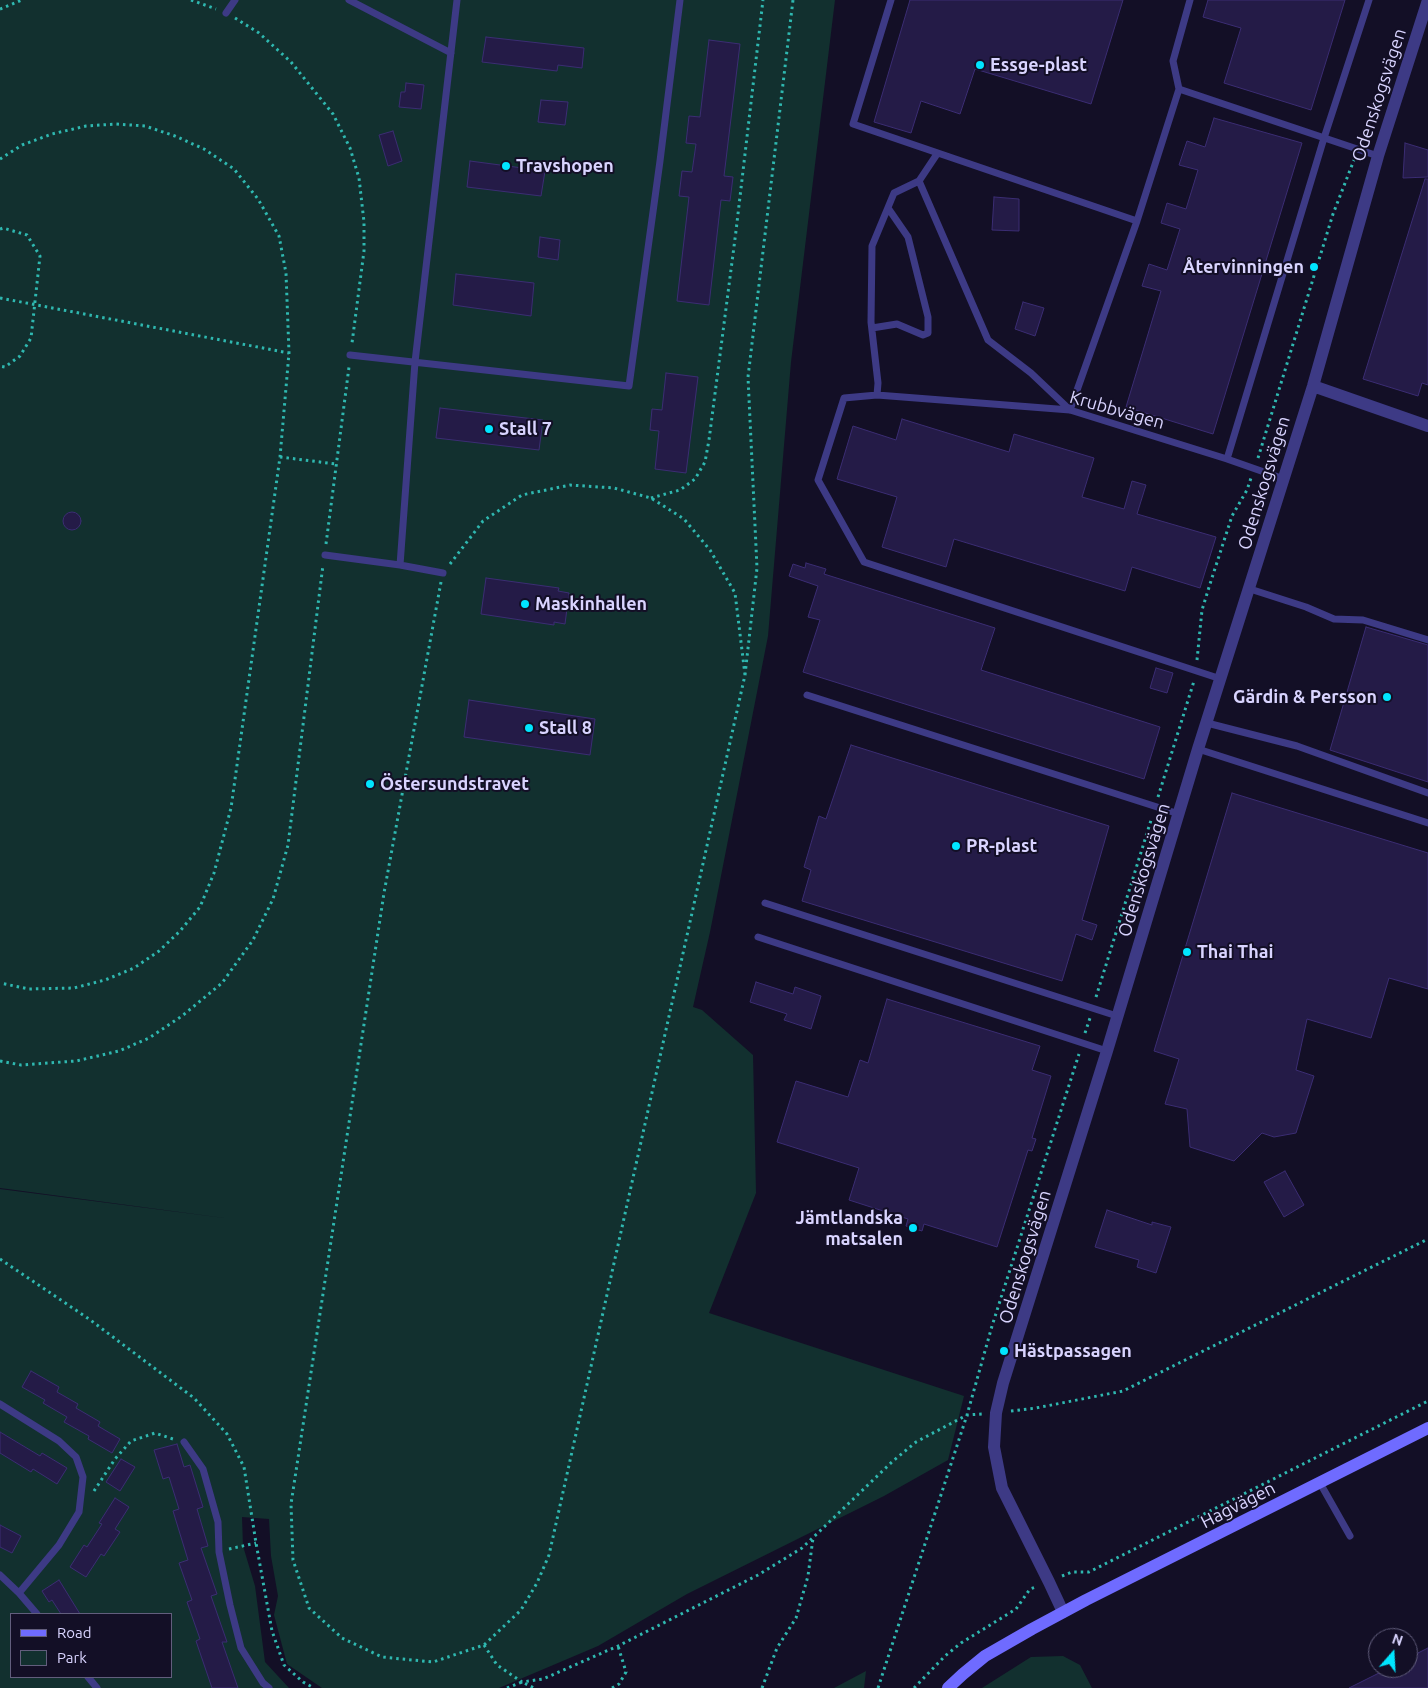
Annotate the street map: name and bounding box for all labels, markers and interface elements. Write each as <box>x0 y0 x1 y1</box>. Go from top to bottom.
street label: Odenskogsvägen <box>1347 26 1411 164</box>
place label: Essge-plast <box>990 54 1087 76</box>
marker: Essge-plast <box>974 59 986 71</box>
place label: Travshopen <box>516 155 614 177</box>
marker: Travshopen <box>500 160 512 172</box>
place label: Återvinningen <box>1183 256 1304 278</box>
marker: Återvinningen <box>1308 261 1320 273</box>
street label: Krubbvägen <box>1067 386 1167 434</box>
street label: Odenskogsvägen <box>1233 414 1295 552</box>
place label: Stall 7 <box>499 418 552 440</box>
marker: Stall 7 <box>483 423 495 435</box>
place label: Maskinhallen <box>535 593 647 615</box>
marker: Maskinhallen <box>519 598 531 610</box>
place label: Gärdin & Persson <box>1233 686 1377 708</box>
marker: Gärdin & Persson <box>1381 691 1393 703</box>
place label: Stall 8 <box>539 717 592 739</box>
marker: Stall 8 <box>523 722 535 734</box>
place label: Östersundstravet <box>380 773 529 795</box>
marker: Östersundstravet <box>364 778 376 790</box>
street label: Odenskogsvägen <box>1113 801 1175 939</box>
place label: PR-plast <box>966 835 1037 857</box>
marker: PR-plast <box>950 840 962 852</box>
place label: Thai Thai <box>1197 941 1273 963</box>
marker: Thai Thai <box>1181 946 1193 958</box>
street label: Odenskogsvägen <box>994 1188 1056 1326</box>
place label: Jämtlandska matsalen <box>796 1207 903 1250</box>
marker: Jämtlandska matsalen <box>907 1222 919 1234</box>
place label: Hästpassagen <box>1014 1340 1132 1362</box>
marker: Hästpassagen <box>998 1345 1010 1357</box>
street label: Hagvägen <box>1197 1477 1279 1533</box>
legend <box>10 1613 172 1678</box>
text: Road <box>57 1624 92 1641</box>
north arrow <box>1368 1628 1418 1678</box>
text: N <box>1390 1630 1405 1649</box>
text: Park <box>57 1649 87 1666</box>

